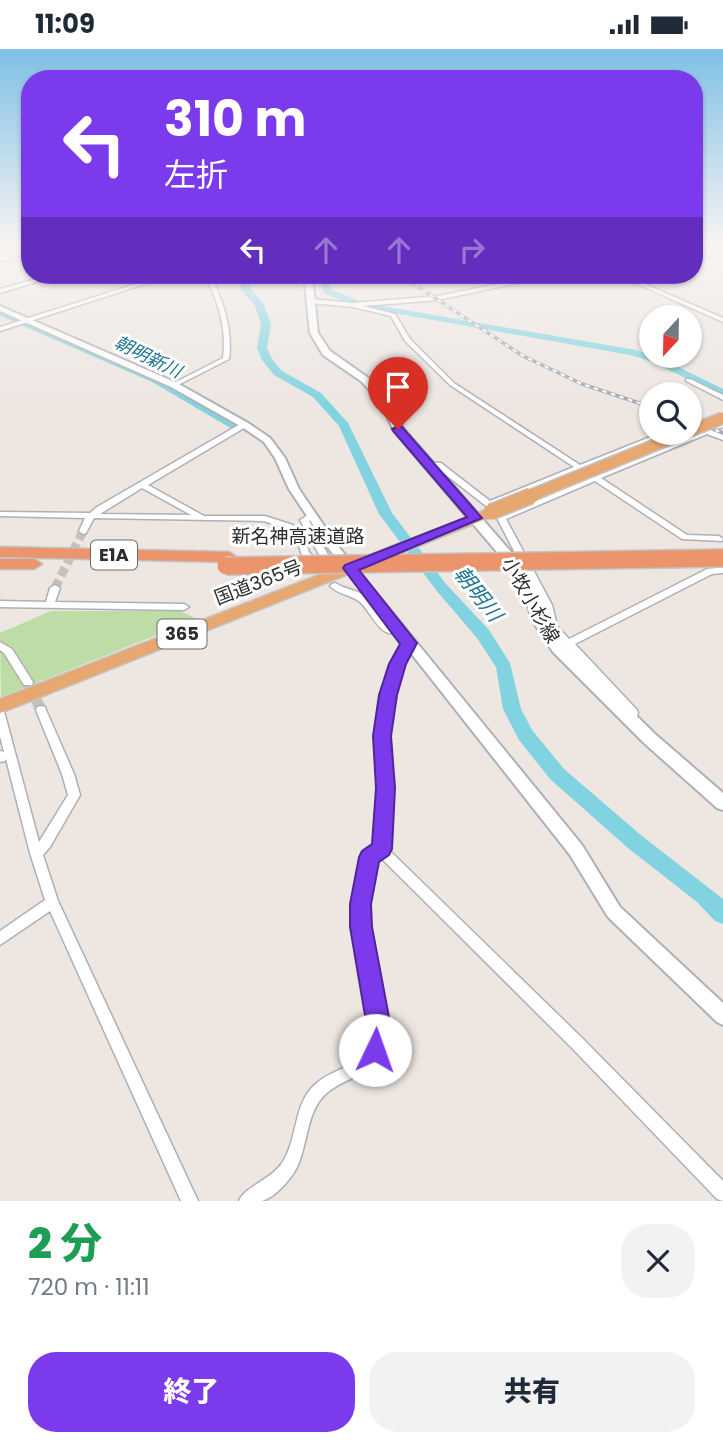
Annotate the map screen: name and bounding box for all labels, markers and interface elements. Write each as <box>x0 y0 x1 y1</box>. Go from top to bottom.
text: 11:09 <box>35 6 95 42</box>
text: 310 m <box>164 85 306 153</box>
icon: left <box>49 98 140 189</box>
text: 左折 <box>164 152 228 197</box>
icon: left <box>234 231 272 269</box>
icon: ahead <box>307 231 345 269</box>
icon: ahead <box>380 231 418 269</box>
icon: right <box>453 231 491 269</box>
north arrow <box>639 305 702 367</box>
map controls <box>639 305 702 445</box>
water label: 朝明新川 <box>110 330 188 384</box>
pin <box>368 357 428 429</box>
icon: arrive <box>379 368 417 406</box>
button: search <box>639 382 702 445</box>
street label: 新名神高速道路 <box>231 523 365 550</box>
road number: E1A <box>91 541 137 569</box>
street label: 小牧小杉線 <box>495 552 566 648</box>
street label: 国道365号 <box>210 553 306 612</box>
water label: 朝明川 <box>448 560 510 629</box>
road number: 365 <box>158 619 206 649</box>
position arrow <box>338 1013 412 1087</box>
text: 2 分 <box>28 1214 102 1273</box>
button: close <box>621 1224 695 1298</box>
text: 720 m · 11:11 <box>28 1271 150 1303</box>
button: 終了 <box>28 1352 355 1432</box>
button: 共有 <box>369 1352 695 1432</box>

